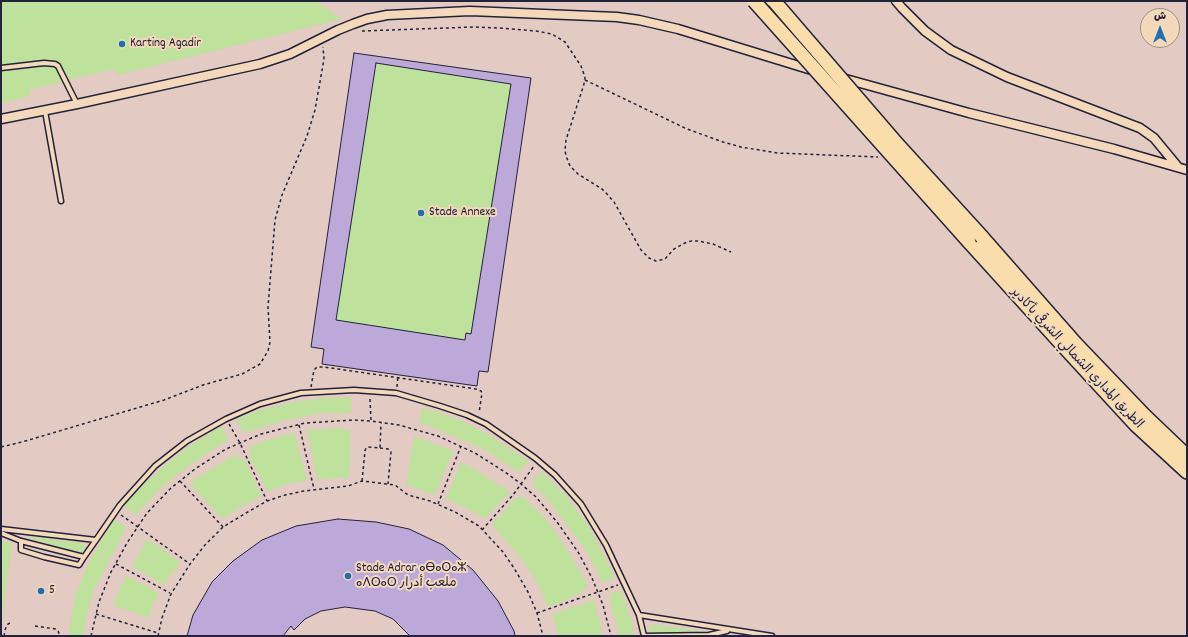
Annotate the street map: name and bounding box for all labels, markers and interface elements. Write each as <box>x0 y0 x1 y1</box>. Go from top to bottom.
north arrow <box>1140 8 1180 48</box>
text: ش <box>1154 9 1166 25</box>
place label: Karting Agadir <box>130 36 201 52</box>
marker: Karting Agadir <box>117 39 127 49</box>
place label: Stade Annexe <box>429 205 496 221</box>
marker: Stade Annexe <box>416 208 426 218</box>
street label: الطريق المداري الشمالي الشرقي بأكادير <box>1006 285 1146 433</box>
place label: Stade Adrar ⴰⴱⴰⵔⴰⵣ ⴰⴷⵔⴰⵔ ملعب أدرار <box>356 561 467 592</box>
marker: Stade Adrar ⴰⴱⴰⵔⴰⵣ ⴰⴷⵔⴰⵔ ملعب أدرار <box>343 571 353 581</box>
place label: 5 <box>49 583 55 599</box>
marker: 5 <box>36 586 46 596</box>

